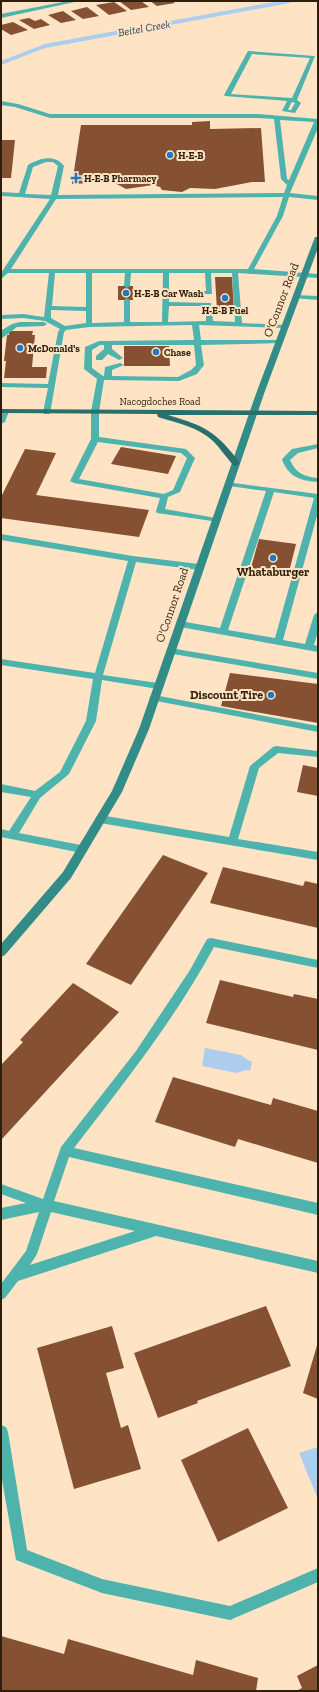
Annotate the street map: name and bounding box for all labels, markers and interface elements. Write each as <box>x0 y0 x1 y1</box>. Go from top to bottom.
water label: Beitel Creek <box>117 17 171 39</box>
marker: H-E-B <box>165 150 175 160</box>
place label: H-E-B <box>178 150 204 162</box>
marker: H-E-B Pharmacy <box>71 173 81 183</box>
place label: H-E-B Pharmacy <box>84 173 157 185</box>
street label: O'Connor Road <box>260 261 302 339</box>
marker: H-E-B Car Wash <box>121 288 131 298</box>
place label: H-E-B Car Wash <box>134 288 204 300</box>
marker: H-E-B Fuel <box>220 293 230 303</box>
place label: H-E-B Fuel <box>202 305 248 317</box>
marker: McDonald's <box>15 343 25 353</box>
place label: McDonald's <box>28 343 80 355</box>
marker: Chase <box>151 347 161 357</box>
place label: Chase <box>164 347 191 359</box>
street label: Nacogdoches Road <box>120 396 201 408</box>
marker: Whataburger <box>268 553 278 563</box>
street label: O'Connor Road <box>153 565 191 644</box>
place label: Whataburger <box>237 565 310 579</box>
place label: Discount Tire <box>190 688 263 702</box>
marker: Discount Tire <box>266 690 276 700</box>

